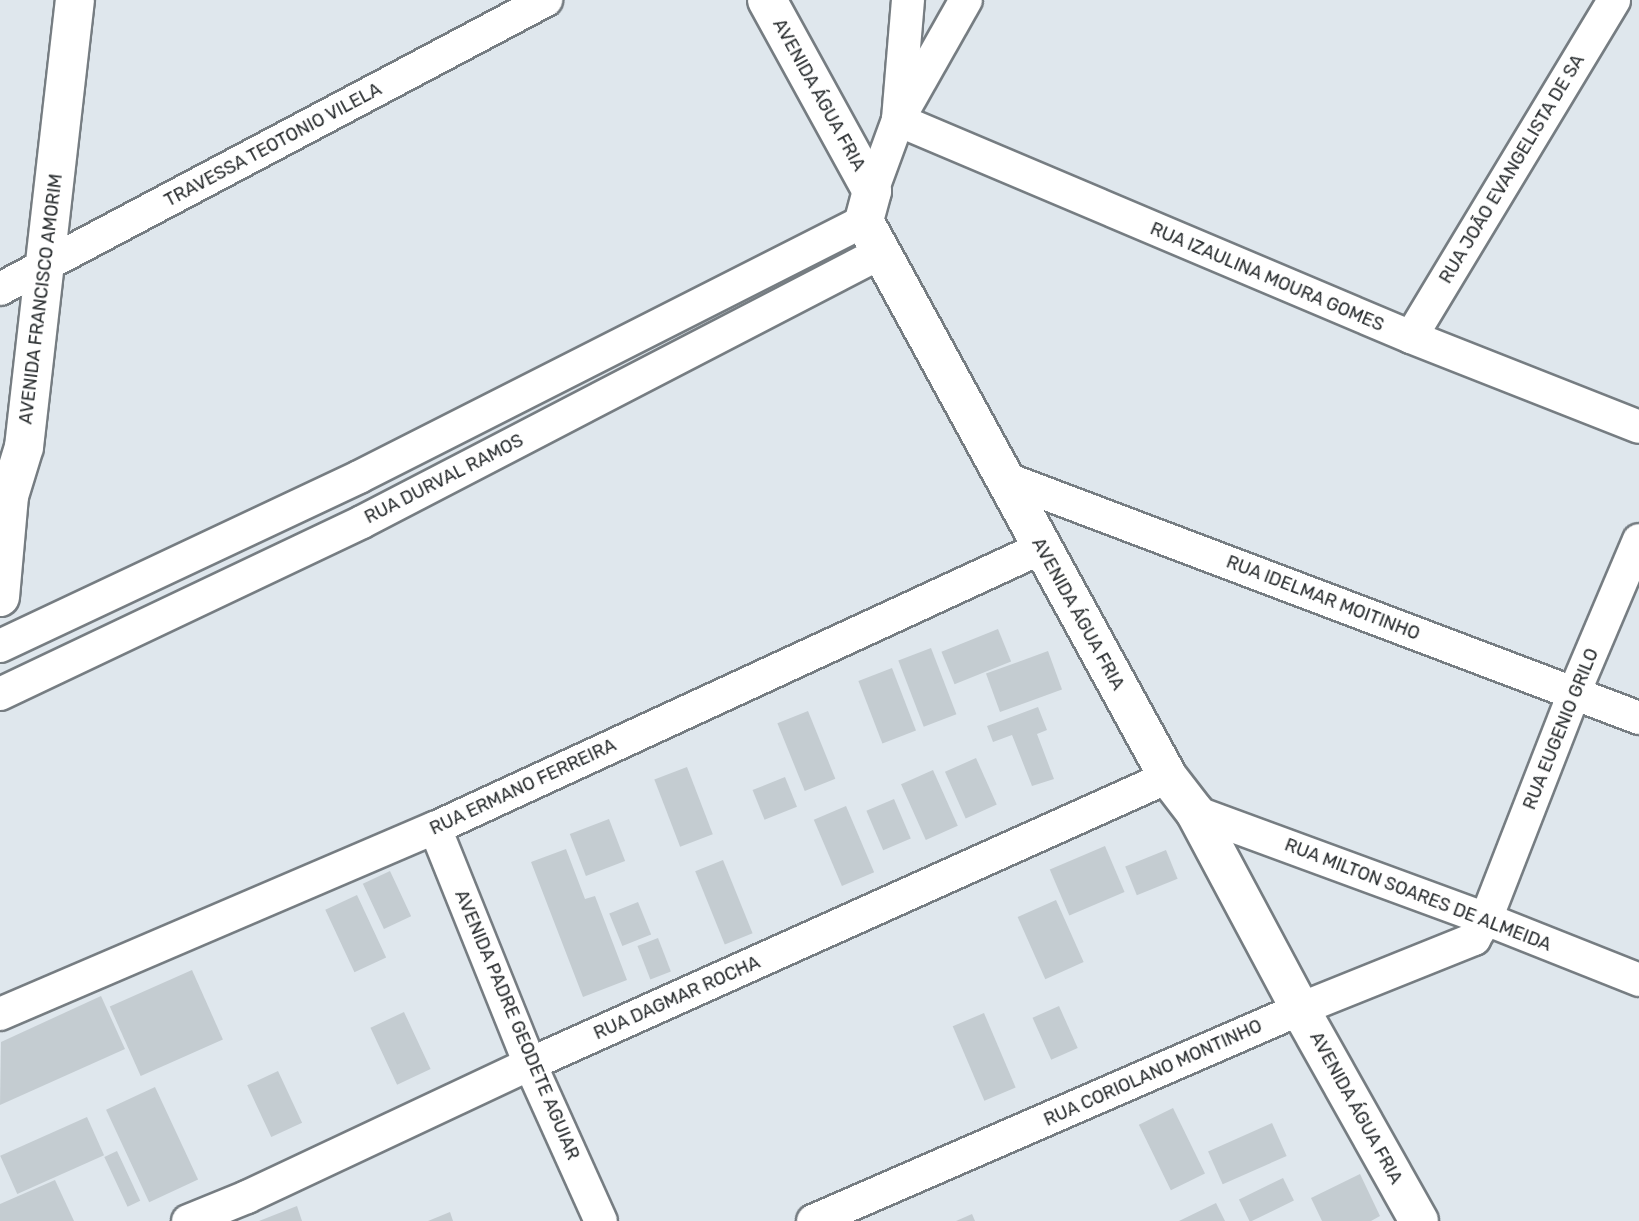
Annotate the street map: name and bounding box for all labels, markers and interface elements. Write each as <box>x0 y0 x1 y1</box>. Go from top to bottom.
street label: AVENIDA ÁGUA FRIA <box>768 14 870 176</box>
street label: RUA JOÃO EVANGELISTA DE SA <box>1435 50 1589 288</box>
street label: TRAVESSA TEOTONIO VILELA <box>160 78 386 212</box>
street label: AVENIDA FRANCISCO AMORIM <box>15 172 67 426</box>
street label: RUA IZAULINA MOURA GOMES <box>1146 218 1388 336</box>
street label: RUA DURVAL RAMOS <box>361 429 527 529</box>
street label: AVENIDA ÁGUA FRIA <box>1027 533 1129 695</box>
street label: RUA IDELMAR MOITINHO <box>1223 551 1423 645</box>
street label: RUA EUGENIO GRILO <box>1519 645 1603 813</box>
street label: RUA ERMANO FERREIRA <box>426 734 620 840</box>
street label: RUA MILTON SOARES DE ALMEIDA <box>1281 834 1555 956</box>
street label: AVENIDA PADRE GEODETE AGUIAR <box>450 886 584 1164</box>
street label: RUA DAGMAR ROCHA <box>590 951 764 1045</box>
street label: RUA CORIOLANO MONTINHO <box>1040 1015 1266 1131</box>
street label: AVENIDA ÁGUA FRIA <box>1305 1027 1407 1189</box>

